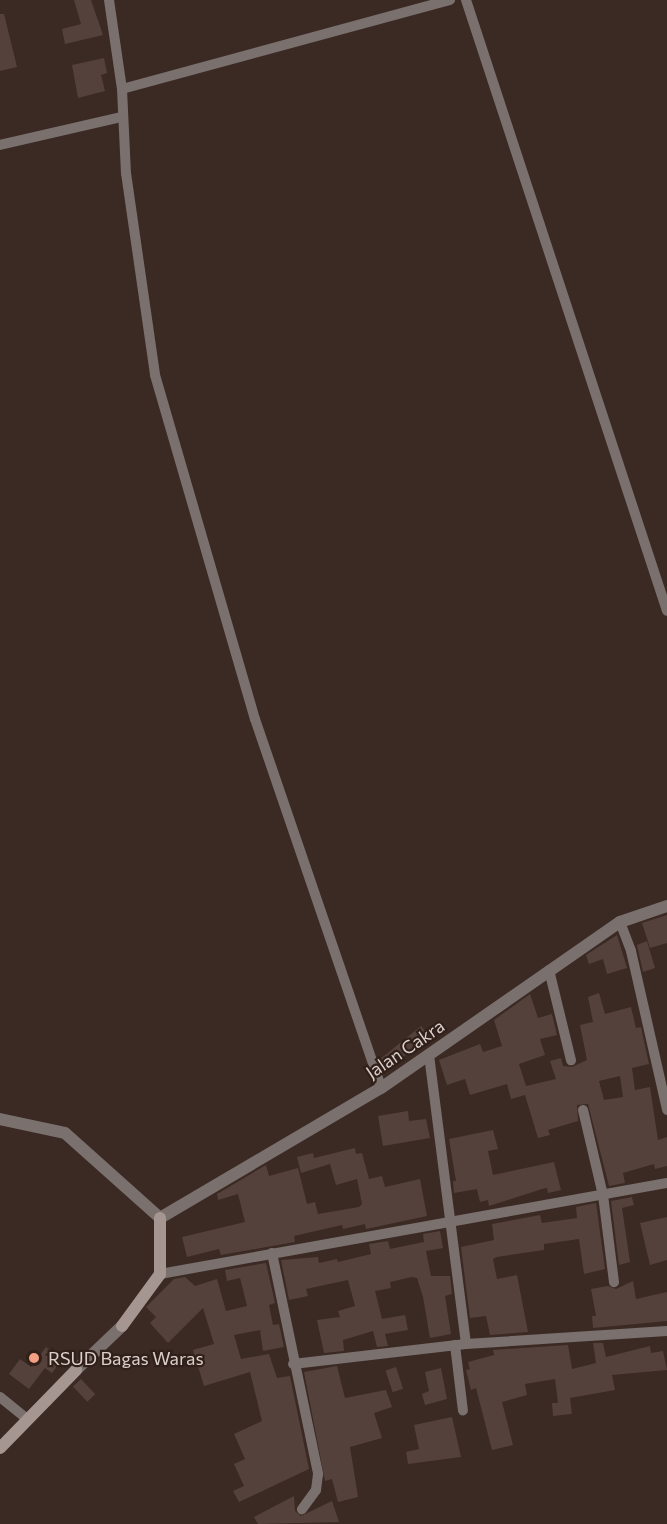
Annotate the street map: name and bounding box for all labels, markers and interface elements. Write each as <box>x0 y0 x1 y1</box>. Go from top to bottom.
street label: Jalan Cakra <box>362 1015 448 1083</box>
place label: RSUD Bagas Waras <box>48 1347 204 1369</box>
marker: RSUD Bagas Waras <box>25 1349 43 1367</box>

